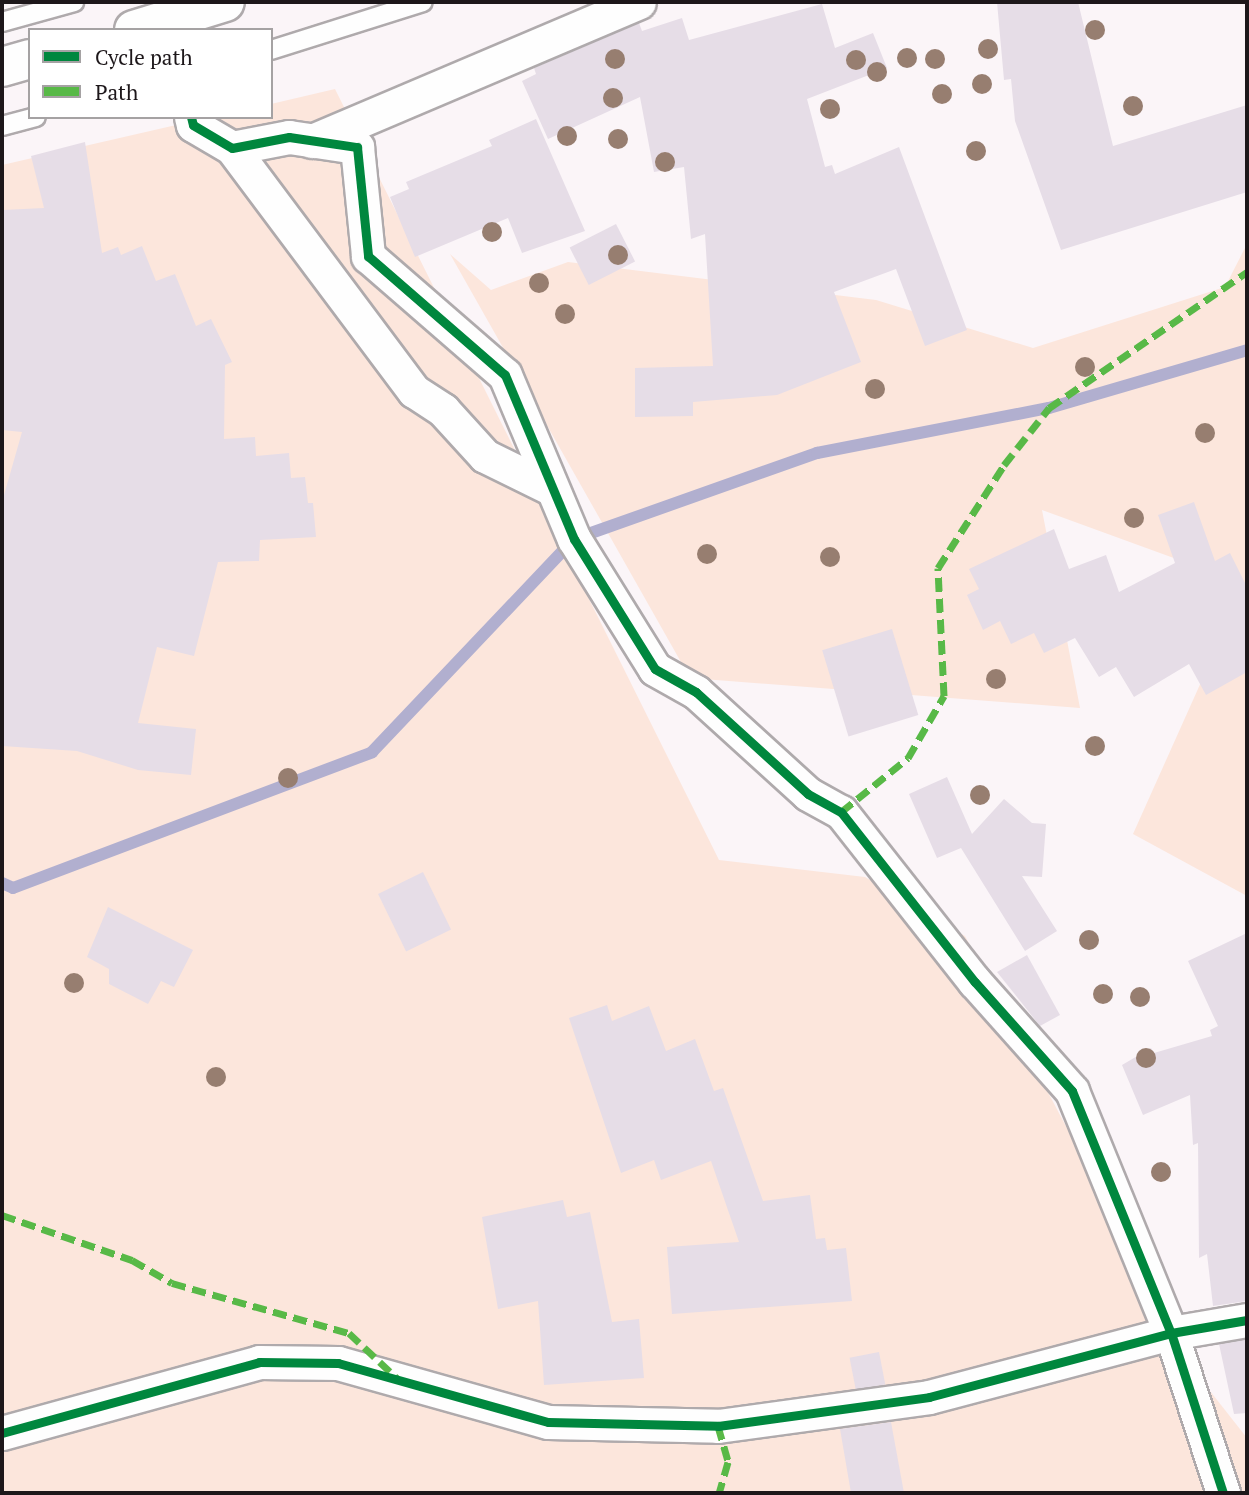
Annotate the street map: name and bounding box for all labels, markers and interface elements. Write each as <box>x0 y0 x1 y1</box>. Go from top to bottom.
legend <box>28 28 273 119</box>
text: Cycle path <box>95 43 193 71</box>
text: Path <box>95 78 138 106</box>

